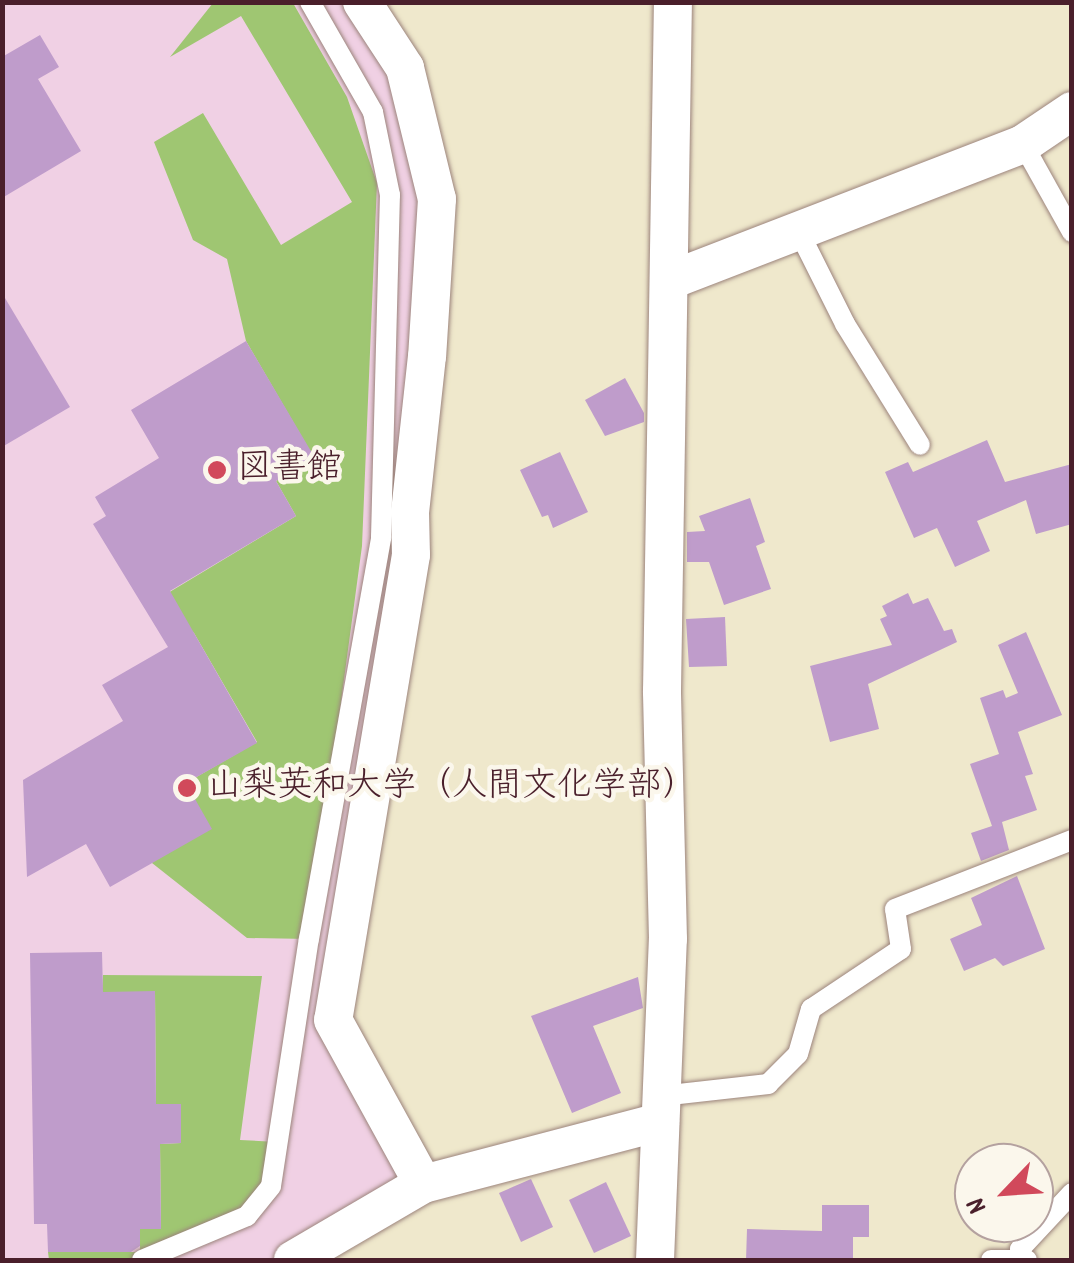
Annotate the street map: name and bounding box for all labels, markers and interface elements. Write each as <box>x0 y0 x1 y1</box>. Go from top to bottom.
place label: 図書館 <box>237 449 342 491</box>
marker: 図書館 <box>206 459 228 481</box>
place label: 山梨英和大学（人間文化学部） <box>207 767 697 809</box>
marker: 山梨英和大学（人間文化学部） <box>176 777 198 799</box>
north arrow <box>954 1143 1054 1243</box>
text: N <box>958 1190 1000 1220</box>

